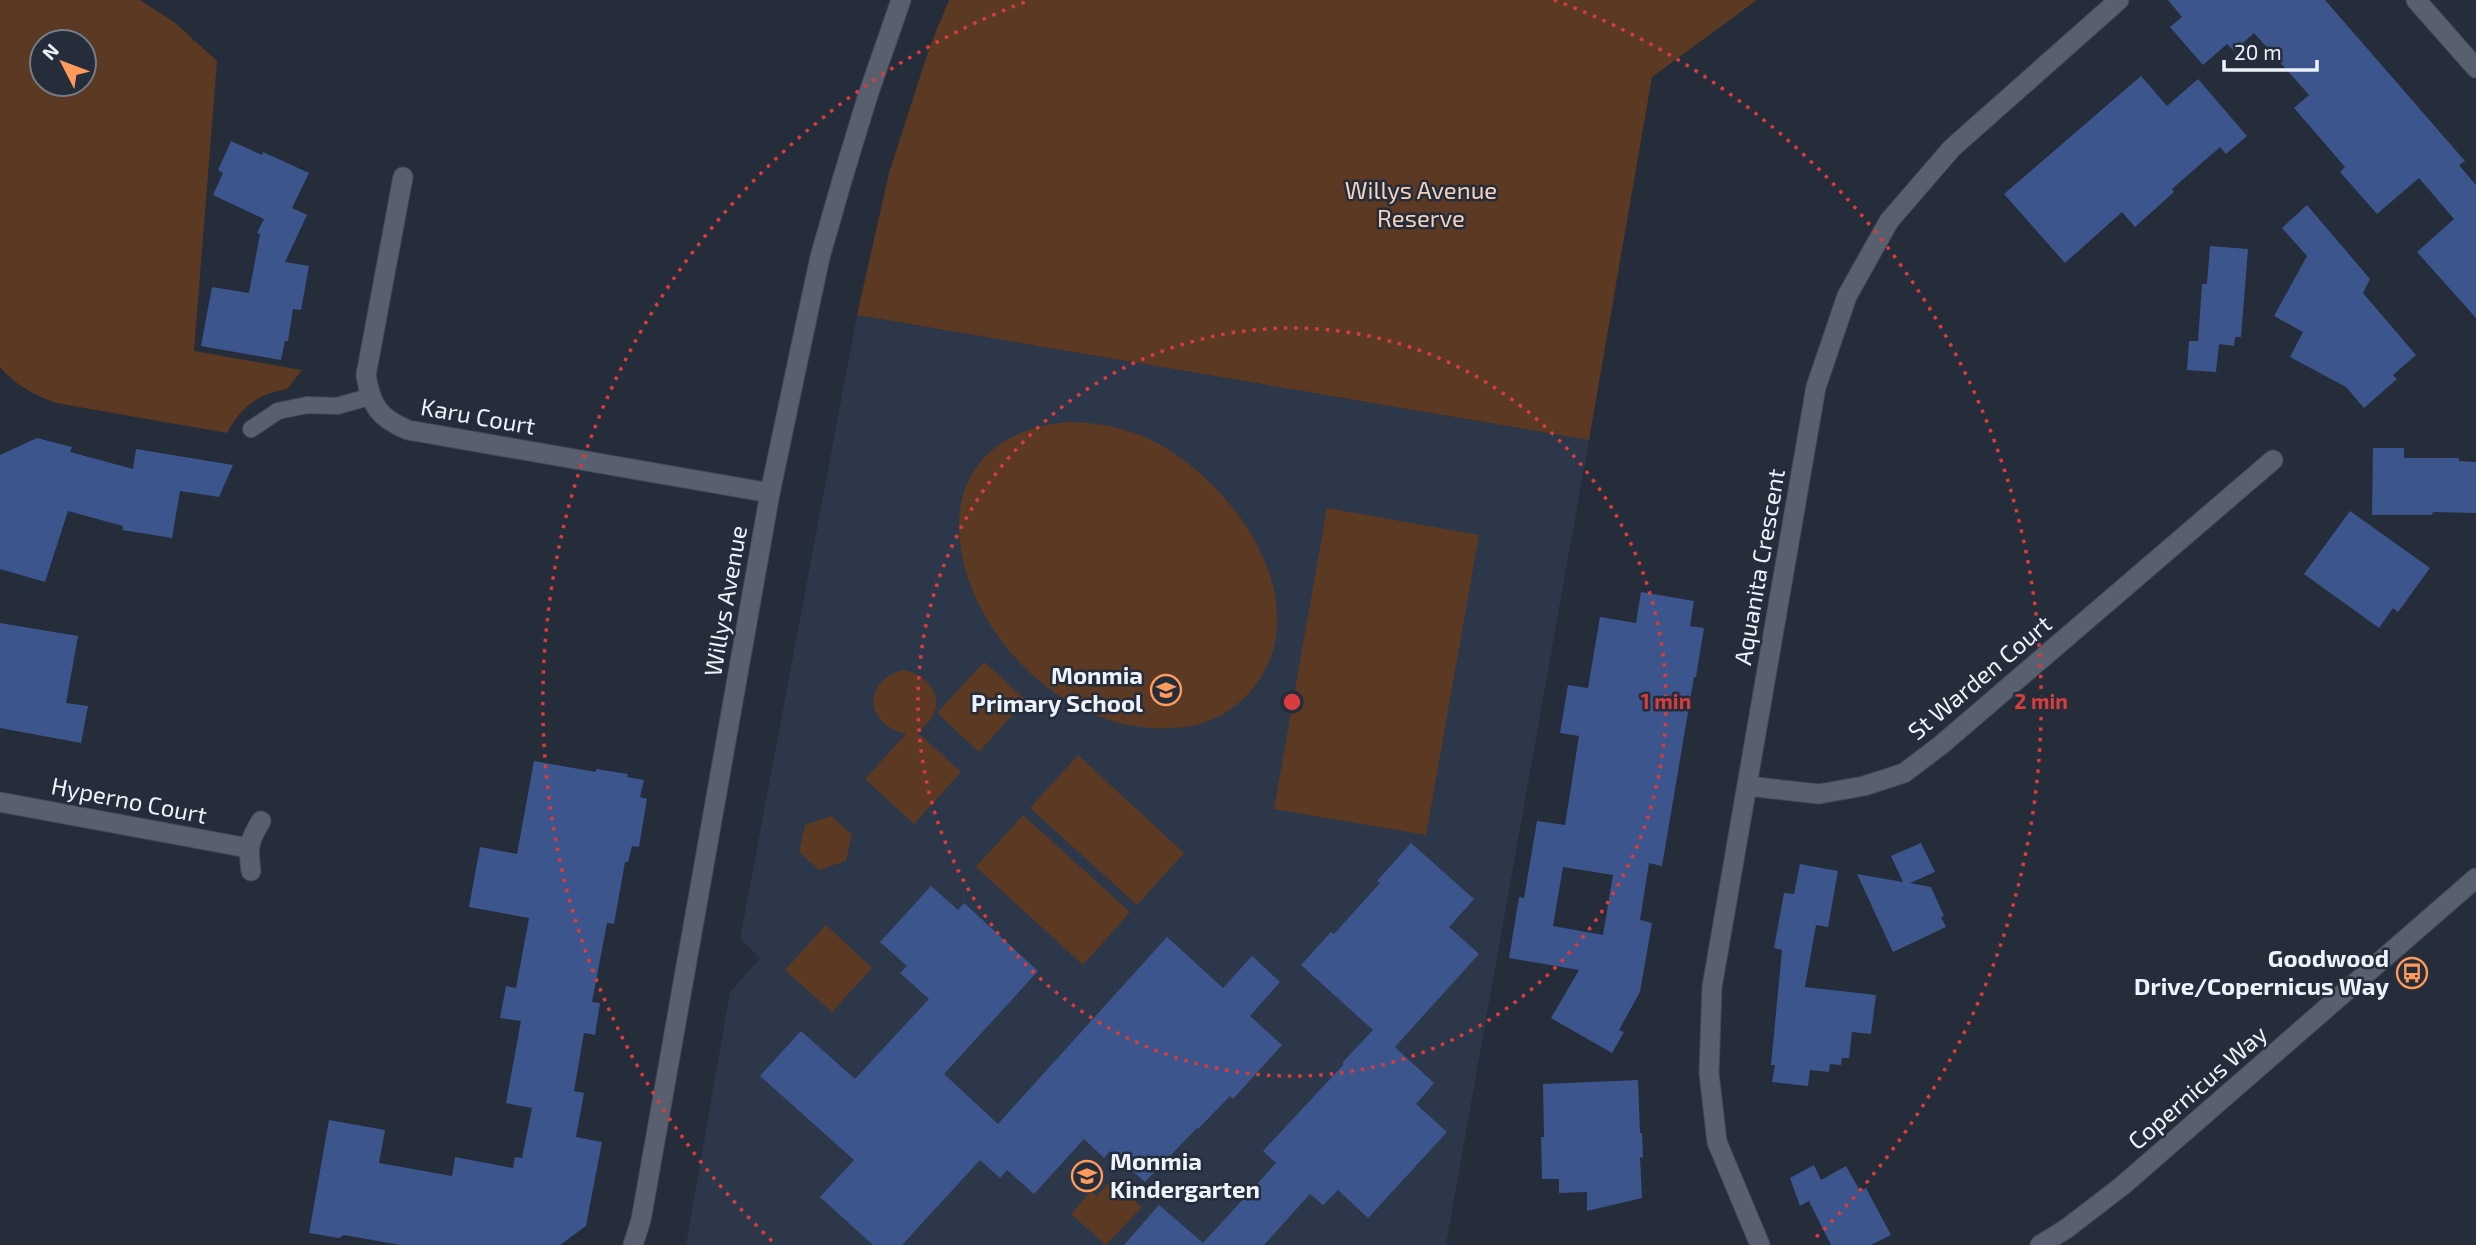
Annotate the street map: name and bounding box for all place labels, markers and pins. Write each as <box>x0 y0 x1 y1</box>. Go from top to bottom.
place label: Monmia Primary School <box>971 660 1143 717</box>
school or university icon: Monmia Primary School <box>1149 673 1183 707</box>
centre of rings <box>1280 690 1304 714</box>
place label: Goodwood Drive/Copernicus Way <box>2134 943 2389 1000</box>
bus stop icon: Goodwood Drive/Copernicus Way <box>2395 956 2429 990</box>
place label: Monmia Kindergarten <box>1110 1146 1260 1203</box>
school or university icon: Monmia Kindergarten <box>1070 1159 1104 1193</box>

